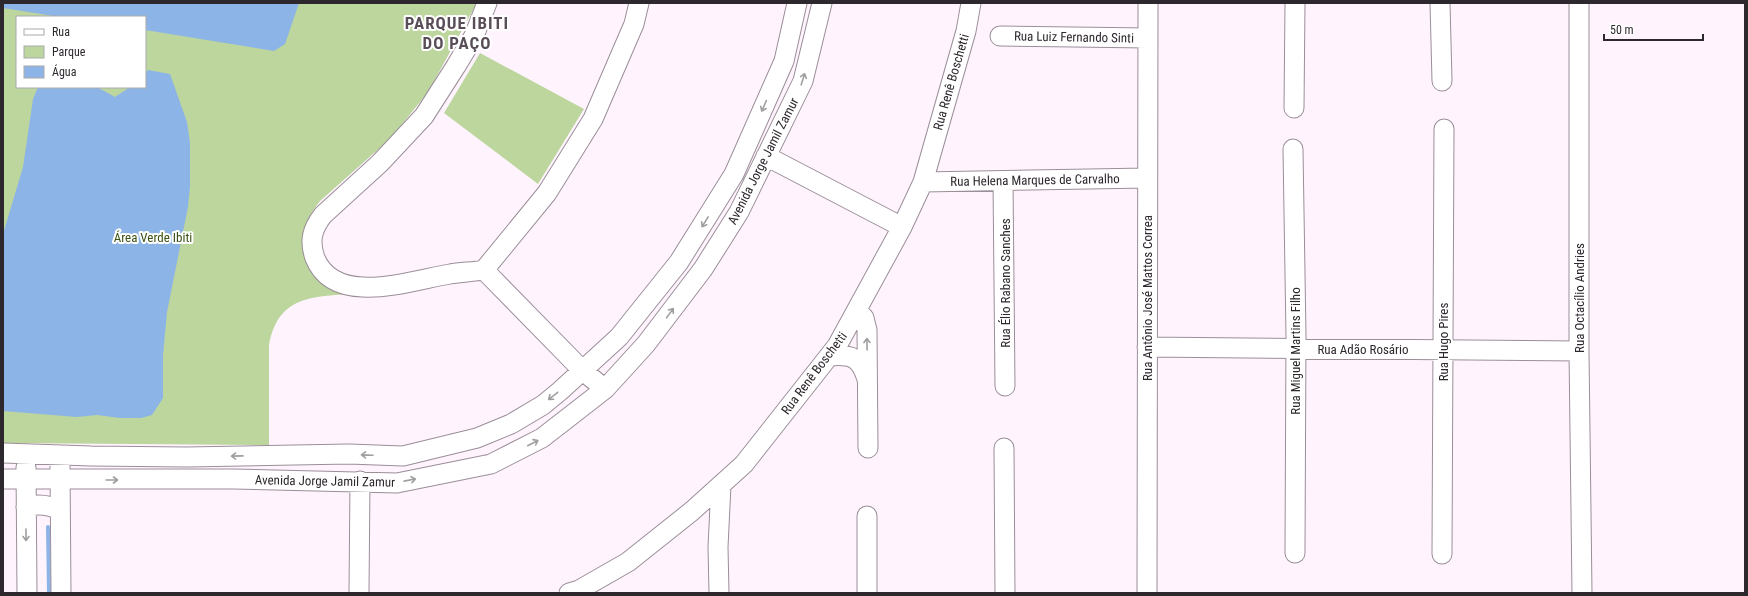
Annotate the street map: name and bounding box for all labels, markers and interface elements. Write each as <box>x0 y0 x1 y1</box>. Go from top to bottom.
district label: PARQUE IBITI DO PAÇO <box>405 13 509 53</box>
legend <box>16 16 146 88</box>
scale bar <box>1604 16 1703 42</box>
text: 50 m <box>1610 23 1634 37</box>
text: Rua <box>52 25 70 39</box>
street label: Rua Luiz Fernando Sinti <box>1014 28 1134 46</box>
street label: Rua Renê Boschetti <box>930 32 972 132</box>
text: Parque <box>52 45 86 59</box>
text: Água <box>52 64 77 79</box>
one-way arrow <box>799 73 807 85</box>
street label: Avenida Jorge Jamil Zamur <box>725 95 802 227</box>
one-way arrow <box>760 100 767 112</box>
street label: Rua Helena Marques de Carvalho <box>950 171 1120 189</box>
street label: Rua Antônio José Mattos Correa <box>1140 215 1155 381</box>
one-way arrow <box>700 216 708 228</box>
street label: Rua Élio Rabano Sanches <box>998 218 1013 348</box>
park label: Área Verde Ibiti <box>114 230 192 245</box>
street label: Rua Octacílio Andries <box>1572 243 1587 353</box>
street label: Rua Miguel Martins Filho <box>1288 287 1303 415</box>
street label: Rua Hugo Pires <box>1436 303 1451 381</box>
one-way arrow <box>666 308 675 319</box>
street label: Rua Renê Boschetti <box>778 329 850 417</box>
one-way arrow <box>863 338 871 351</box>
street label: Rua Adão Rosário <box>1317 342 1409 357</box>
one-way arrow <box>548 392 559 401</box>
one-way arrow <box>527 438 539 446</box>
one-way arrow <box>361 451 374 458</box>
one-way arrow <box>231 452 244 460</box>
street label: Avenida Jorge Jamil Zamur <box>255 472 395 490</box>
one-way arrow <box>105 476 118 484</box>
one-way arrow <box>403 476 416 484</box>
one-way arrow <box>22 528 30 541</box>

